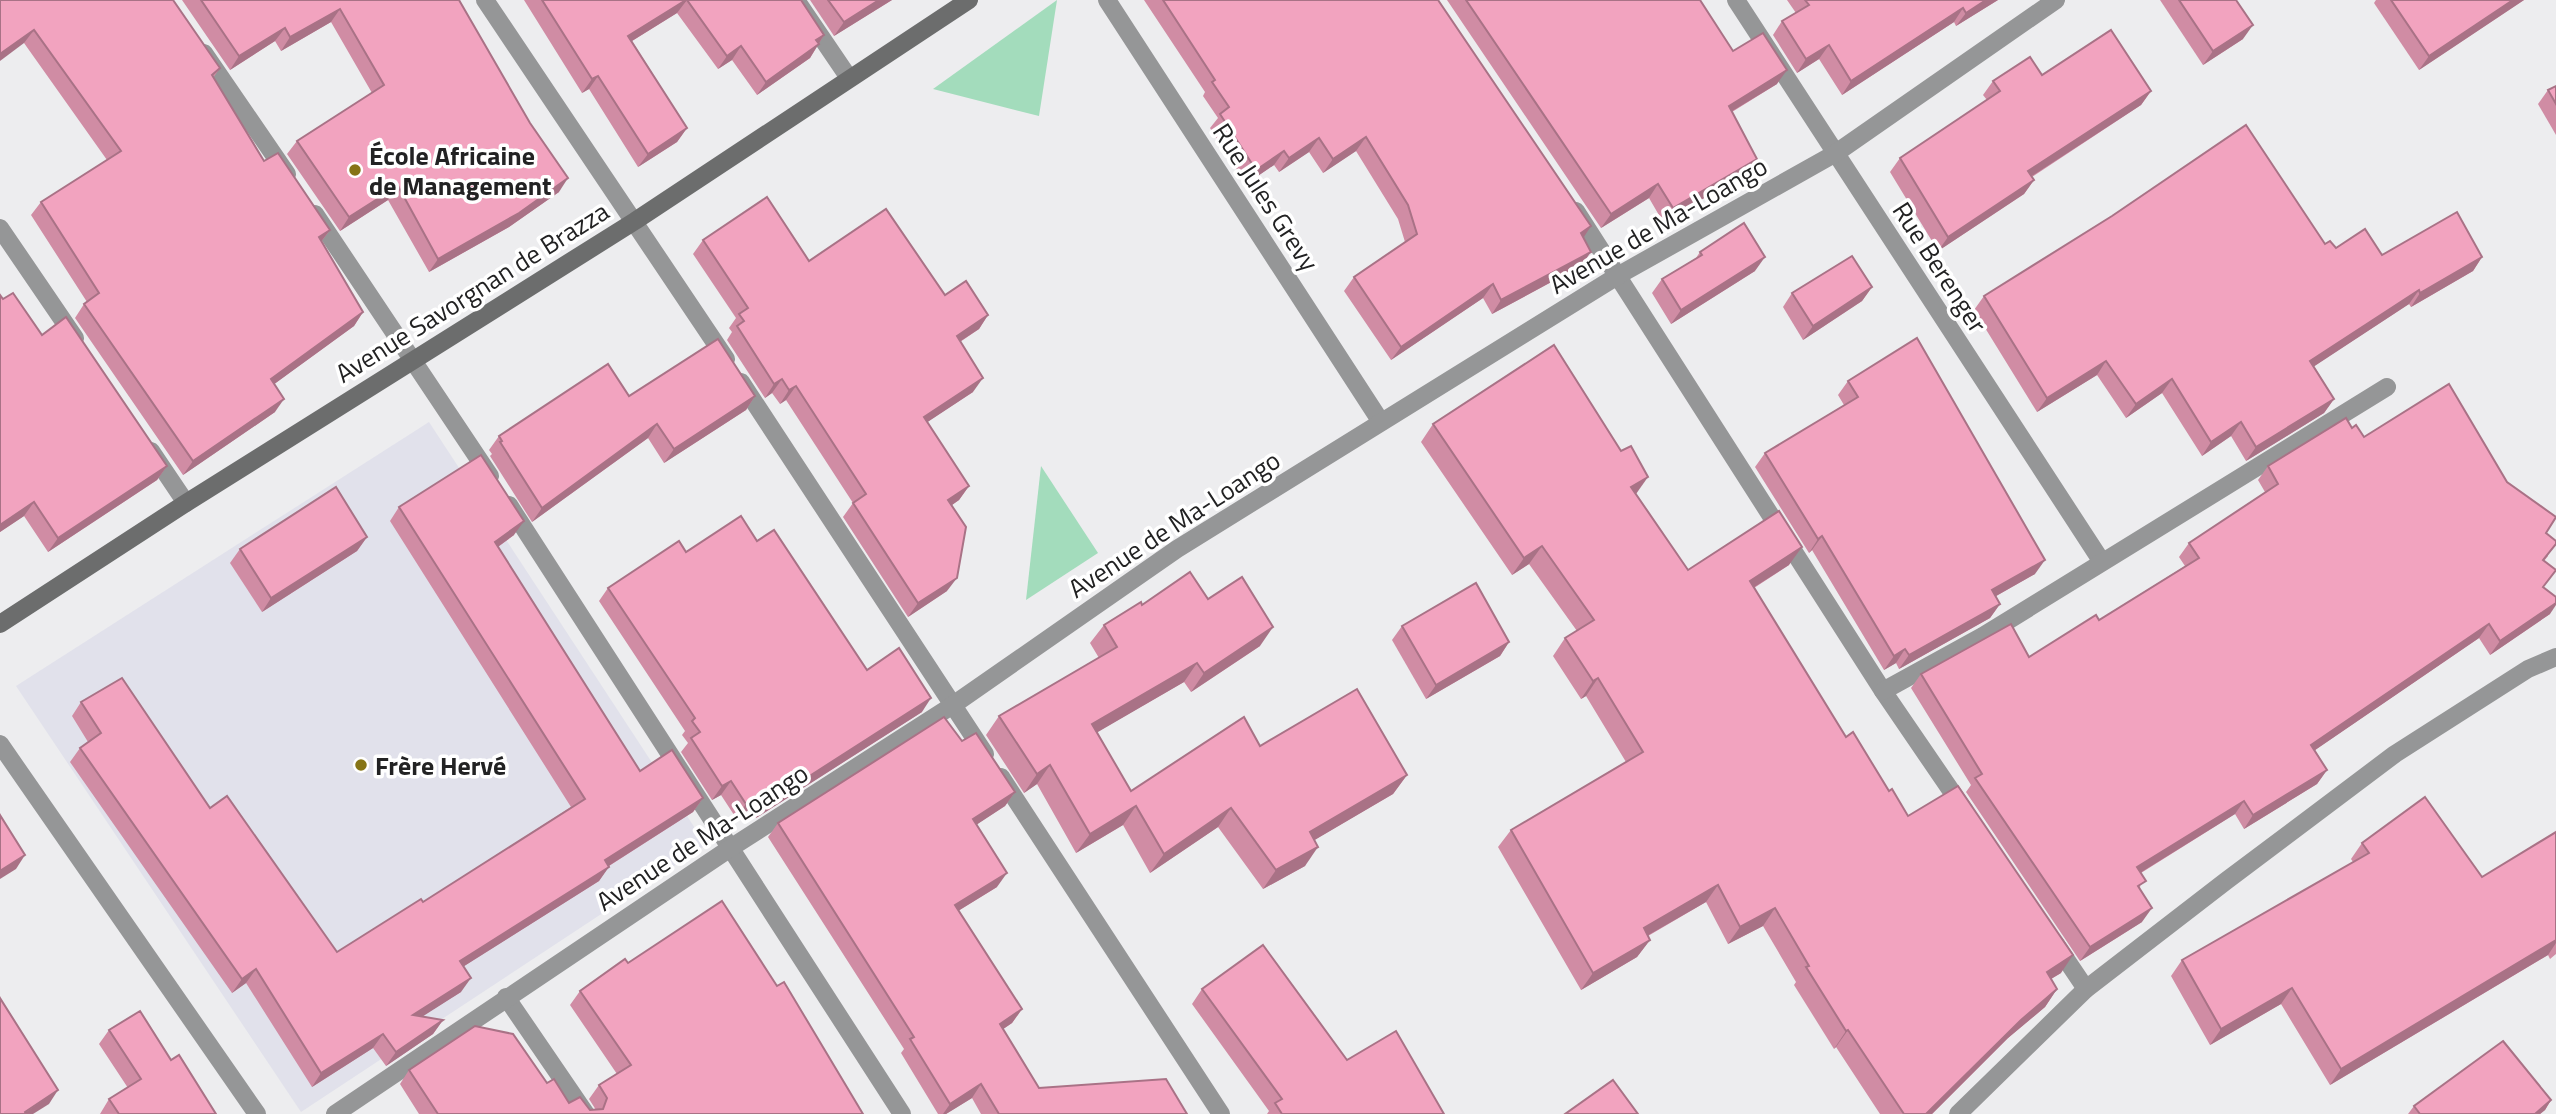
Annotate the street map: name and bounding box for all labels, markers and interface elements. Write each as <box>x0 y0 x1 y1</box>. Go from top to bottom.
street label: Rue Jules Grevy <box>1203 115 1329 279</box>
place label: École Africaine de Management <box>369 136 552 205</box>
street label: Avenue de Ma-Loango <box>1542 147 1774 303</box>
marker: École Africaine de Management <box>347 162 363 178</box>
street label: Avenue Savorgnan de Brazza <box>328 192 616 392</box>
street label: Rue Berenger <box>1883 194 1997 340</box>
street label: Avenue de Ma-Loango <box>1060 441 1288 607</box>
place label: Frère Hervé <box>375 746 506 785</box>
street label: Avenue de Ma-Loango <box>588 754 816 920</box>
marker: Frère Hervé <box>353 757 369 773</box>

